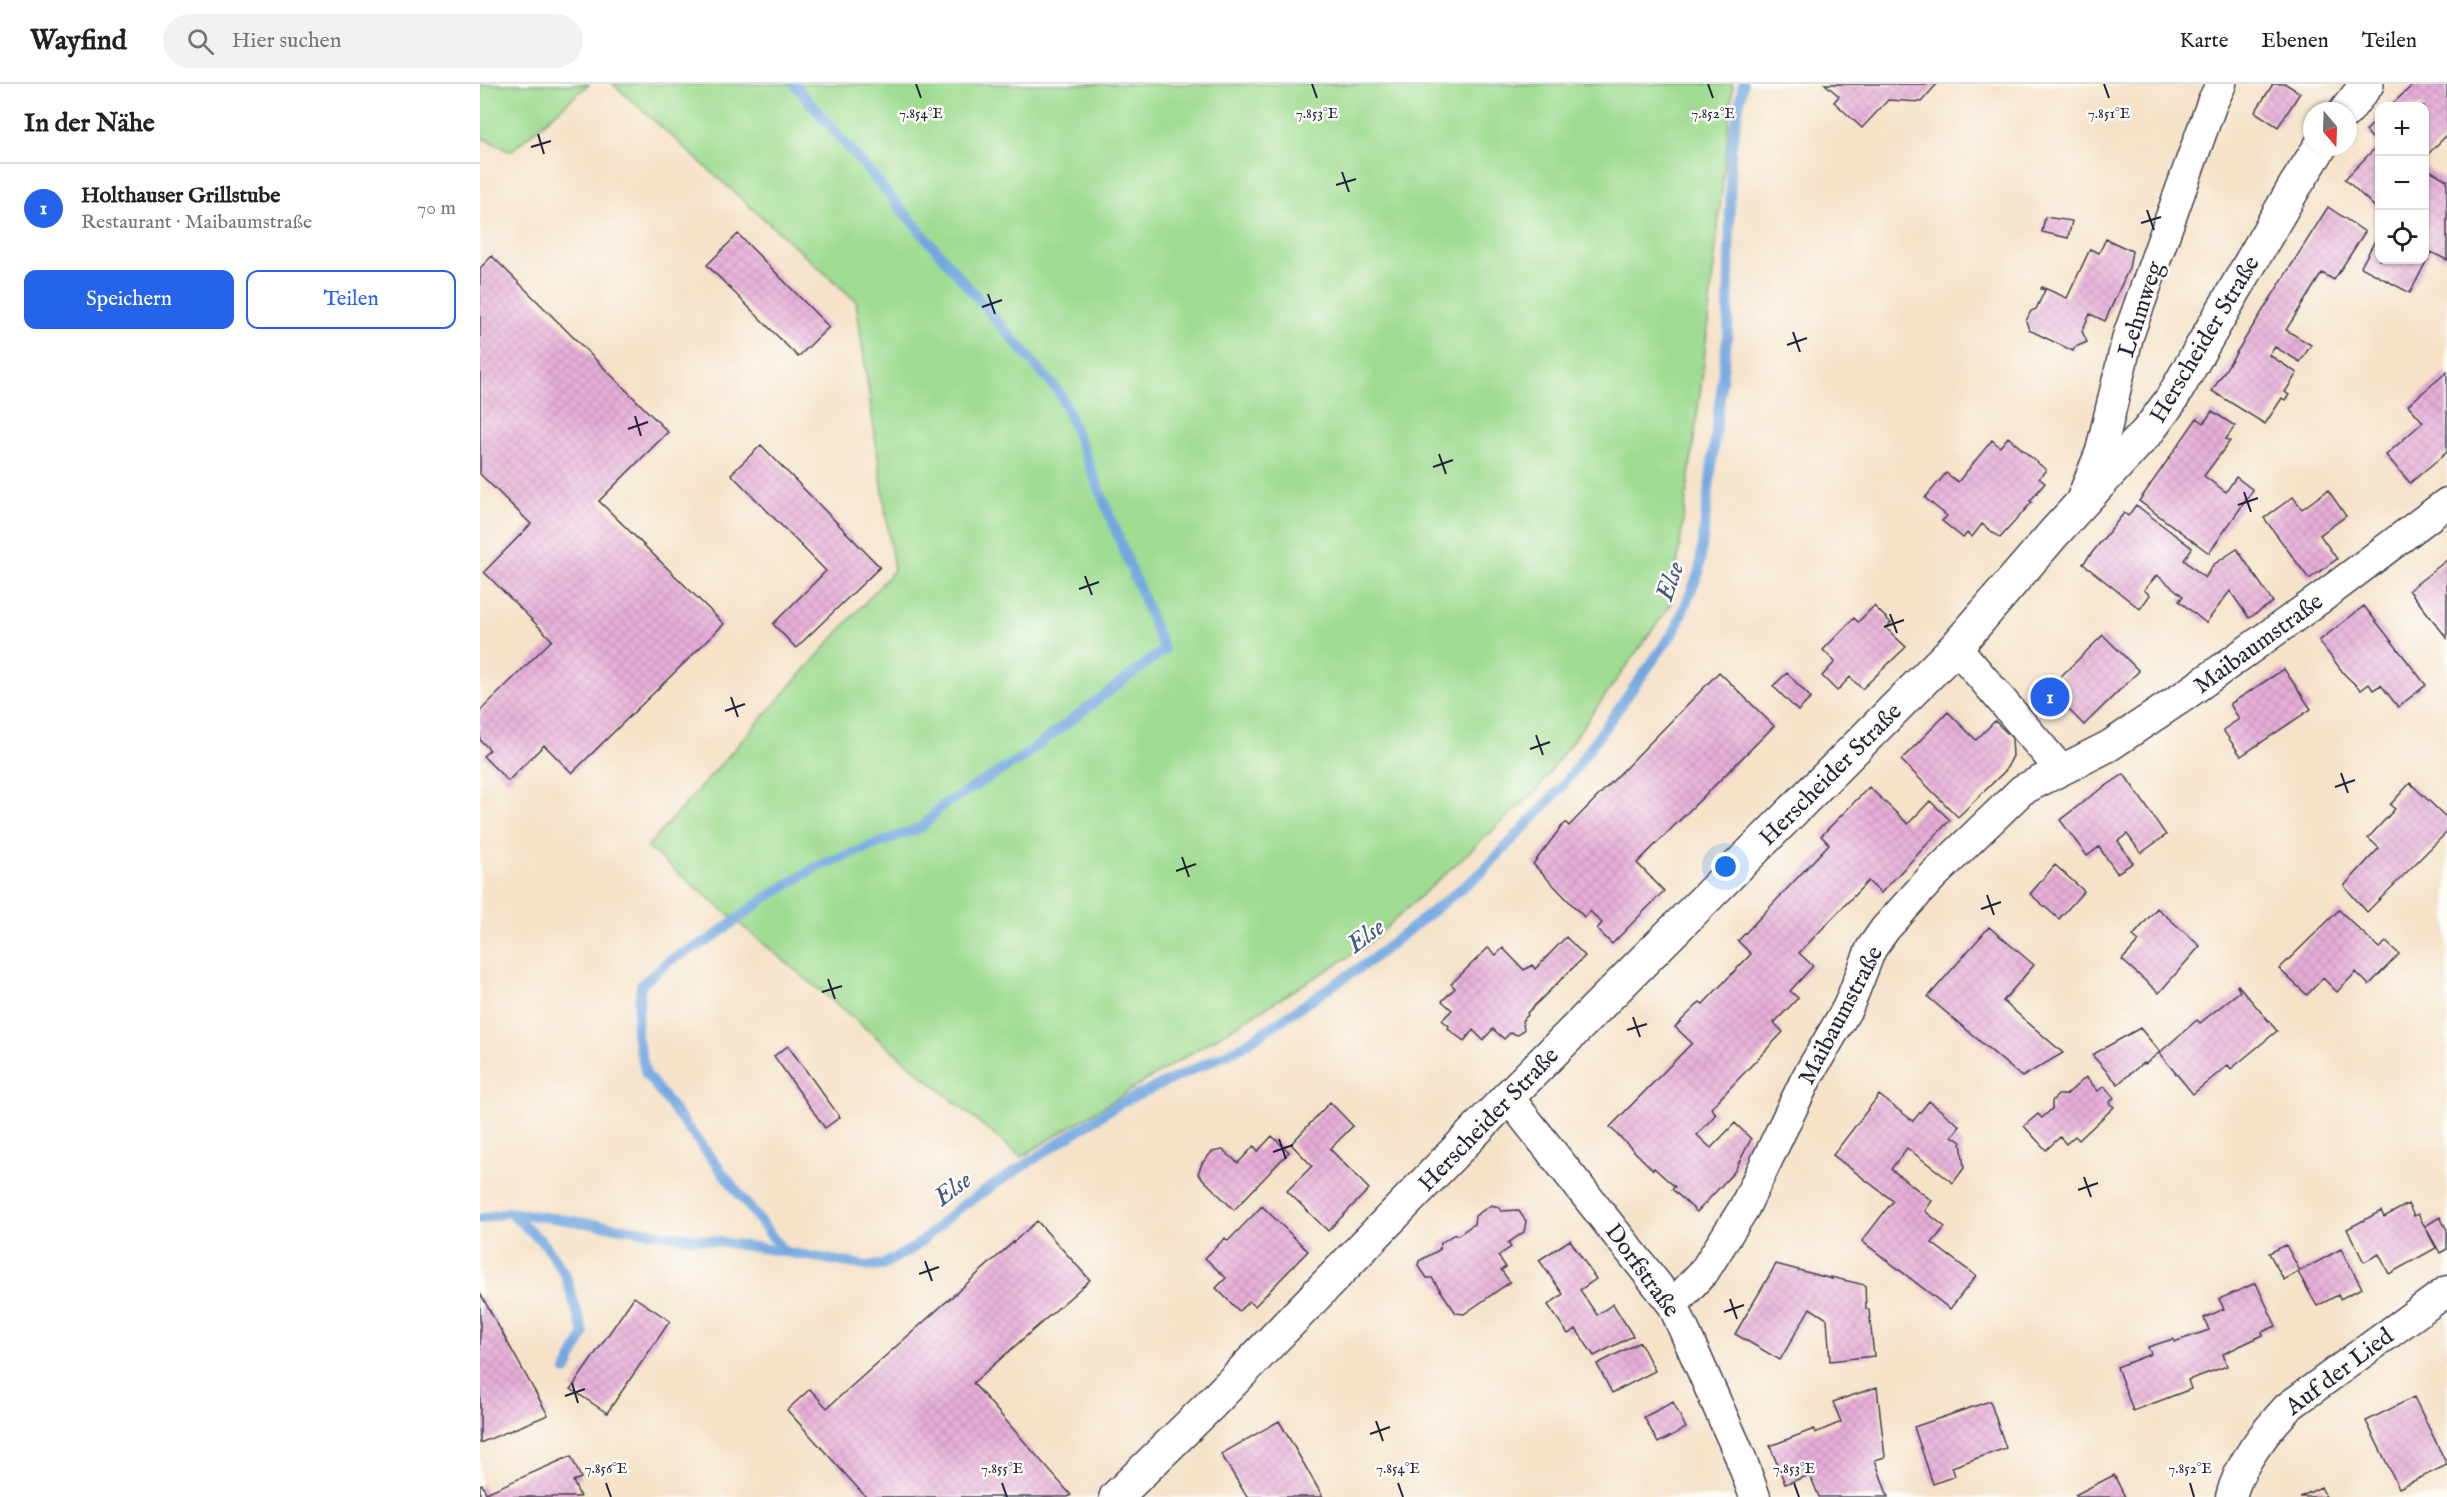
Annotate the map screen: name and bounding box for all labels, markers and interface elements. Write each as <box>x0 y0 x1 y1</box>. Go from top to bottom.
search box <box>163 14 583 68</box>
text: Wayfind <box>30 24 127 59</box>
icon: search <box>184 25 217 58</box>
text: Hier suchen <box>232 27 341 55</box>
text: Karte <box>2180 28 2228 55</box>
text: Ebenen <box>2261 28 2329 55</box>
text: Teilen <box>2362 28 2417 55</box>
north arrow <box>2303 102 2357 156</box>
map controls <box>2375 102 2429 264</box>
button: + <box>2375 102 2429 156</box>
text: 7.854°E <box>899 104 943 123</box>
text: 7.853°E <box>1296 104 1338 123</box>
text: 7.852°E <box>1691 104 1735 123</box>
text: 7.851°E <box>2088 104 2130 123</box>
text: In der Nähe <box>24 107 155 140</box>
button: − <box>2375 156 2429 210</box>
text: Holthauser Grillstube <box>81 182 280 210</box>
text: 1 <box>40 196 47 221</box>
text: 70 m <box>417 196 456 221</box>
text: Restaurant · Maibaumstraße <box>81 210 312 235</box>
button: locate <box>2375 210 2429 264</box>
street label: Herscheider Straße <box>2143 250 2267 429</box>
street label: Lehmweg <box>2111 257 2172 361</box>
button: Speichern <box>24 270 234 329</box>
button: Teilen <box>246 270 456 329</box>
water label: Else <box>1648 557 1693 606</box>
street label: Maibaumstraße <box>2188 587 2330 702</box>
pin: 1 <box>2030 674 2070 720</box>
street label: Herscheider Straße <box>1753 697 1909 853</box>
your location <box>1711 852 1740 881</box>
water label: Else <box>1339 911 1392 962</box>
street label: Maibaumstraße <box>1792 941 1891 1090</box>
street label: Herscheider Straße <box>1412 1041 1566 1199</box>
water label: Else <box>926 1164 979 1215</box>
street label: Dorfstraße <box>1597 1218 1686 1324</box>
street label: Auf der Lied <box>2279 1321 2400 1424</box>
text: 7.856°E <box>585 1459 627 1478</box>
text: 7.855°E <box>981 1459 1023 1478</box>
text: 7.854°E <box>1376 1459 1420 1478</box>
text: 7.853°E <box>1773 1459 1815 1478</box>
text: 7.852°E <box>2168 1459 2212 1478</box>

